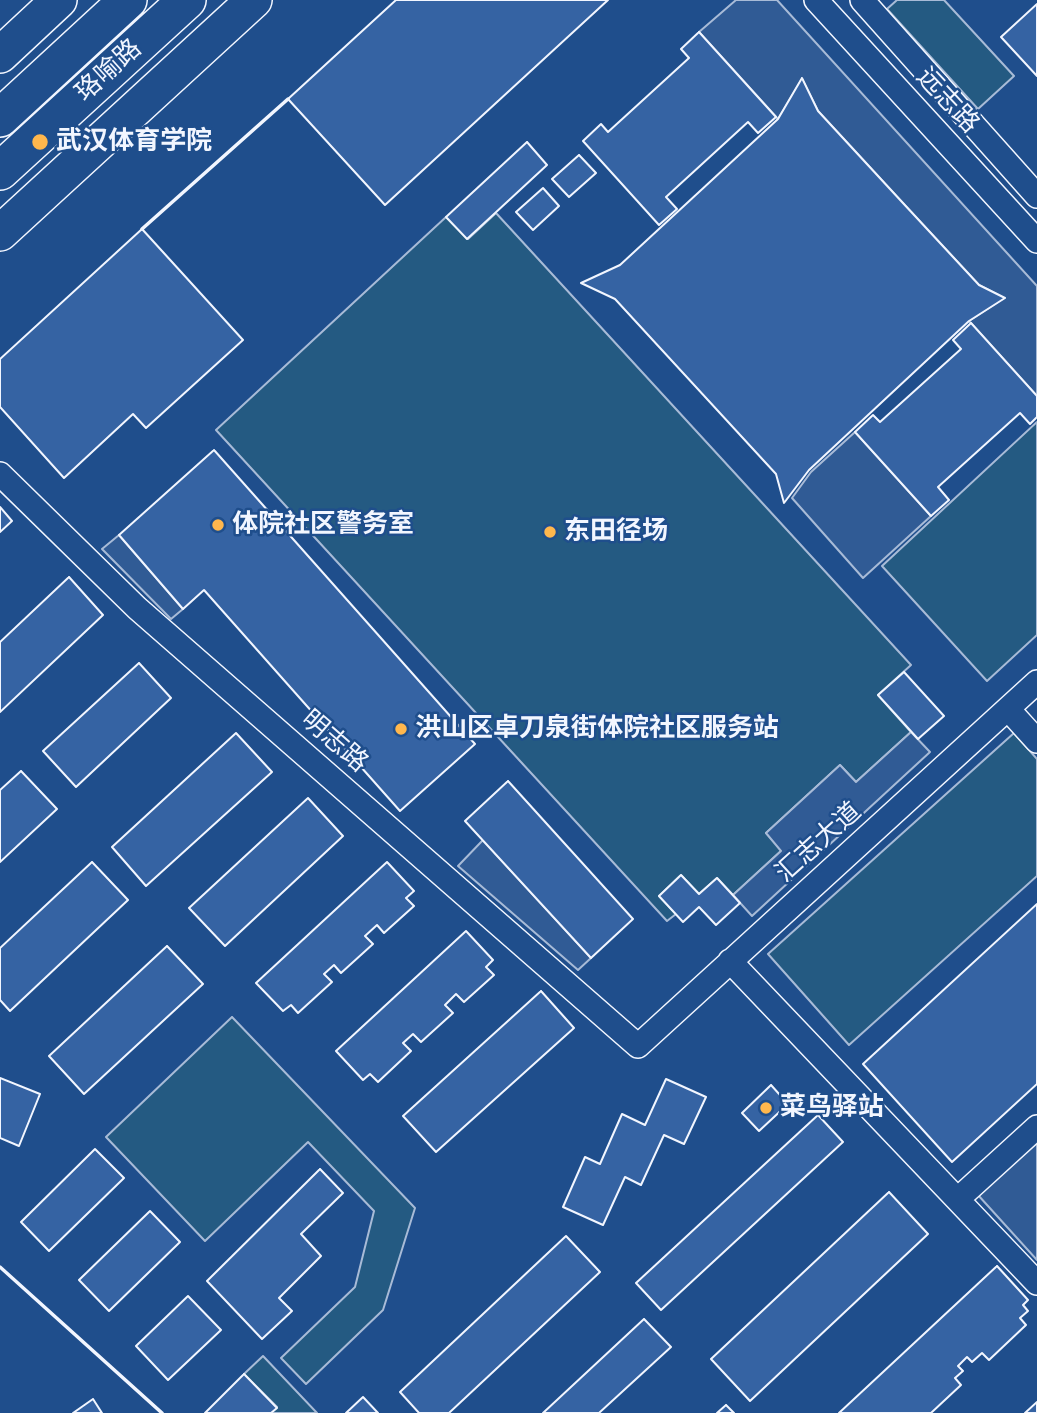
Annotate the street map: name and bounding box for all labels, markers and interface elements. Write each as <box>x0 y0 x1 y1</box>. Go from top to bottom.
street label: 珞喻路 <box>70 33 148 109</box>
street label: 远志路 <box>909 62 985 140</box>
place label: 武汉体育学院 <box>56 126 212 158</box>
marker: 武汉体育学院 <box>30 132 50 152</box>
place label: 体院社区警务室 <box>232 509 414 541</box>
place label: 东田径场 <box>564 516 668 548</box>
marker: 体院社区警务室 <box>210 517 226 533</box>
marker: 东田径场 <box>542 524 558 540</box>
street label: 明志路 <box>294 705 374 779</box>
place label: 洪山区卓刀泉街体院社区服务站 <box>415 713 779 745</box>
marker: 洪山区卓刀泉街体院社区服务站 <box>393 721 409 737</box>
street label: 汇志大道 <box>770 797 868 889</box>
place label: 菜鸟驿站 <box>780 1092 884 1124</box>
marker: 菜鸟驿站 <box>758 1100 774 1116</box>

